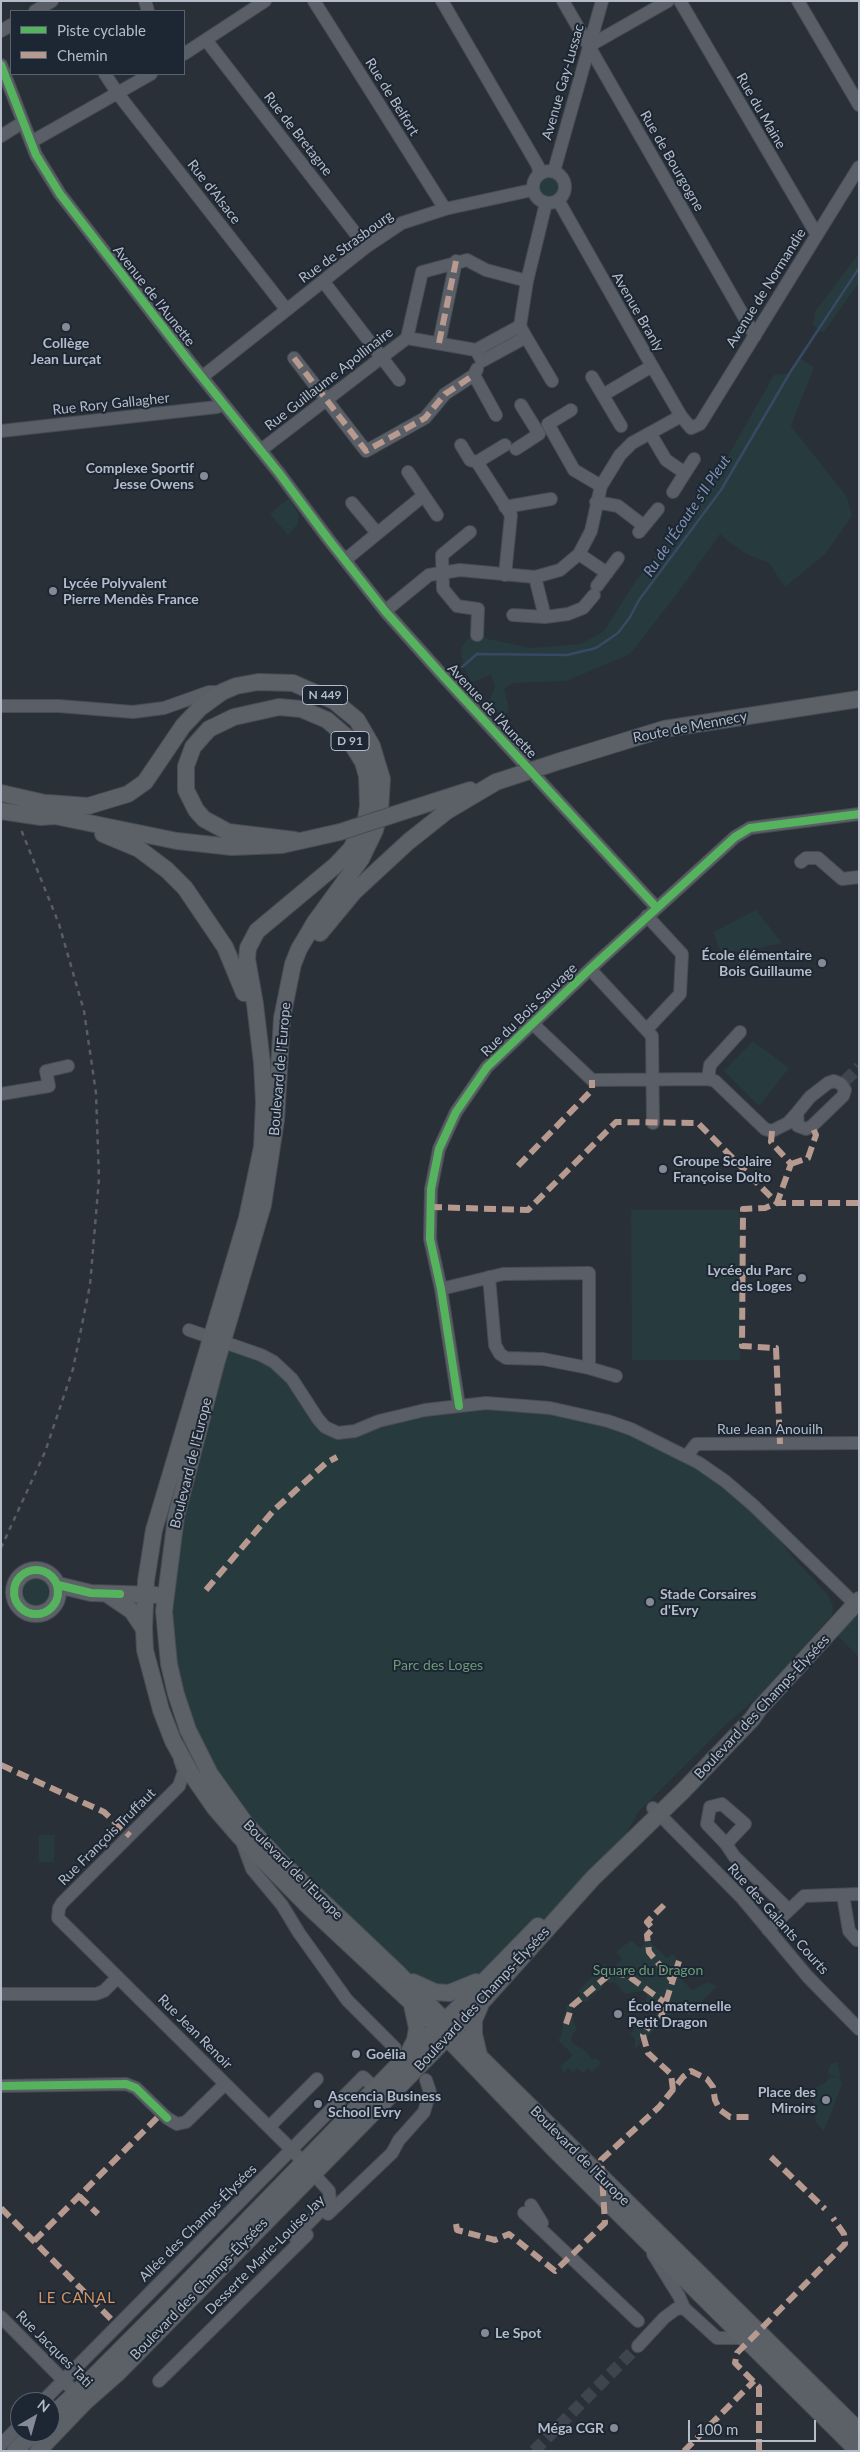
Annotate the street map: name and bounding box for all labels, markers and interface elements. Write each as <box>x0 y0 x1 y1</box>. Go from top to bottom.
legend <box>10 10 185 75</box>
text: Piste cyclable <box>57 21 146 39</box>
street label: Avenue Gay-Lussac <box>538 22 588 142</box>
text: Chemin <box>57 46 108 64</box>
street label: Rue de Belfort <box>361 55 423 139</box>
street label: Rue du Maine <box>733 70 789 152</box>
street label: Rue de Bretagne <box>260 89 336 179</box>
street label: Rue de Bourgogne <box>636 108 708 214</box>
street label: Rue d'Alsace <box>184 157 244 227</box>
street label: Rue de Strasbourg <box>296 207 396 287</box>
street label: Avenue de Normandie <box>723 225 809 351</box>
street label: Avenue de l'Aunette <box>109 242 199 350</box>
street label: Avenue Branly <box>608 269 668 355</box>
marker: Collège Jean Lurçat <box>60 321 72 333</box>
street label: Rue Guillaume Apollinaire <box>262 324 396 434</box>
place label: Collège Jean Lurçat <box>31 335 101 368</box>
street label: Rue Rory Gallagher <box>52 389 170 419</box>
water label: Ru de l'Écoute s'Il Pleut <box>640 452 734 580</box>
place label: Complexe Sportif Jesse Owens <box>86 460 194 492</box>
marker: Complexe Sportif Jesse Owens <box>198 470 210 482</box>
place label: Lycée Polyvalent Pierre Mendès France <box>63 575 199 608</box>
marker: Lycée Polyvalent Pierre Mendès France <box>47 585 59 597</box>
street label: Avenue de l’Aunette <box>444 660 540 762</box>
road number: N 449 <box>302 686 348 704</box>
street label: Route de Mennecy <box>631 708 749 746</box>
road number: D 91 <box>331 731 369 750</box>
place label: École élémentaire Bois Guillaume <box>701 947 812 980</box>
marker: École élémentaire Bois Guillaume <box>816 957 828 969</box>
street label: Rue du Bois Sauvage <box>477 960 581 1060</box>
street label: Boulevard de l'Europe <box>266 1001 294 1137</box>
place label: Groupe Scolaire Françoise Dolto <box>673 1153 772 1186</box>
marker: Groupe Scolaire Françoise Dolto <box>657 1163 669 1175</box>
place label: Lycée du Parc des Loges <box>707 1262 792 1294</box>
marker: Lycée du Parc des Loges <box>796 1272 808 1284</box>
street label: Boulevard de l'Europe <box>167 1396 215 1530</box>
street label: Rue Jean Anouilh <box>717 1421 823 1437</box>
place label: Stade Corsaires d'Evry <box>660 1586 756 1618</box>
marker: Stade Corsaires d'Evry <box>644 1596 656 1608</box>
street label: Boulevard des Champs-Élysées <box>691 1632 833 1782</box>
park label: Parc des Loges <box>393 1657 483 1673</box>
street label: Rue François Truffaut <box>55 1785 159 1889</box>
street label: Boulevard de l'Europe <box>240 1817 346 1923</box>
street label: Rue des Galants Courts <box>724 1860 832 1978</box>
street label: Boulevard des Champs-Élysées <box>411 1924 553 2074</box>
park label: Square du Dragon <box>593 1962 703 1978</box>
street label: Rue Jean Renoir <box>154 1991 236 2073</box>
place label: École maternelle Petit Dragon <box>628 1998 731 2030</box>
marker: École maternelle Petit Dragon <box>612 2008 624 2020</box>
place label: Goélia <box>366 2046 406 2062</box>
marker: Goélia <box>350 2048 362 2060</box>
place label: Place des Miroirs <box>758 2084 816 2116</box>
place label: Ascencia Business School Evry <box>328 2088 441 2120</box>
marker: Place des Miroirs <box>820 2094 832 2106</box>
marker: Ascencia Business School Evry <box>312 2098 324 2110</box>
street label: Boulevard de l'Europe <box>527 2103 633 2209</box>
street label: Allée des Champs-Élysées <box>136 2161 260 2285</box>
street label: Desserte Marie-Louise Jay <box>202 2192 328 2318</box>
street label: Boulevard des Champs-Élysées <box>127 2215 271 2363</box>
district label: LE CANAL <box>37 2289 117 2307</box>
street label: Rue Jacques Tati <box>12 2307 96 2391</box>
place label: Le Spot <box>495 2325 541 2341</box>
marker: Le Spot <box>479 2327 491 2339</box>
north arrow <box>10 2392 60 2442</box>
text: N <box>34 2396 53 2416</box>
scale bar <box>690 2410 818 2442</box>
place label: Méga CGR <box>537 2420 604 2436</box>
text: 100 m <box>696 2420 738 2438</box>
marker: Méga CGR <box>608 2422 620 2434</box>

